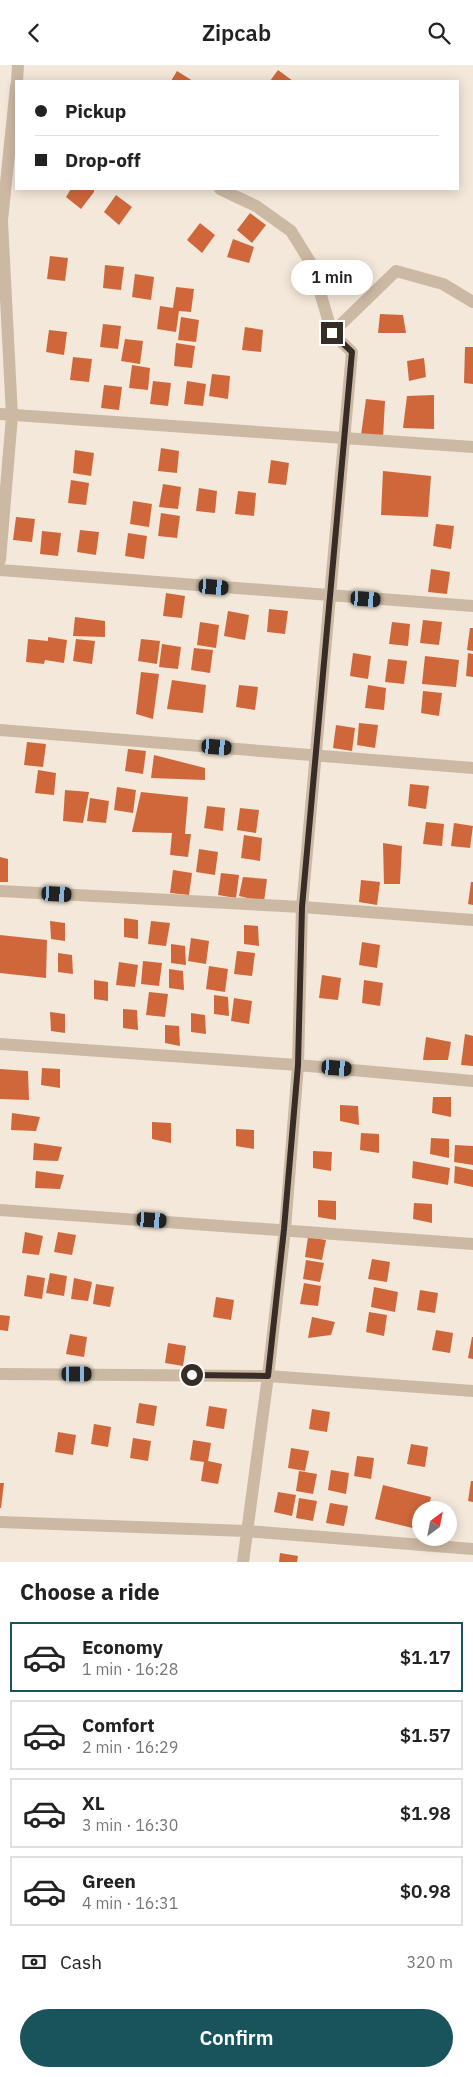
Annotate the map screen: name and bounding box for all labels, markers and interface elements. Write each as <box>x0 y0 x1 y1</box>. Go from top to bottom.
text: Zipcab <box>202 18 271 47</box>
icon: back <box>20 19 48 47</box>
icon: search <box>425 19 453 47</box>
text: Pickup <box>65 99 126 123</box>
text: Drop-off <box>65 148 141 172</box>
callout: 1 min <box>291 261 373 295</box>
text: 1 min <box>311 267 353 287</box>
route end <box>321 322 343 344</box>
car <box>198 578 229 596</box>
car <box>350 590 381 608</box>
car <box>201 738 232 756</box>
car <box>41 886 72 902</box>
car <box>321 1059 352 1077</box>
car <box>136 1211 167 1229</box>
route start <box>181 1364 203 1386</box>
car <box>62 1367 92 1382</box>
north arrow <box>412 1501 458 1546</box>
map controls <box>412 1501 457 1546</box>
text: Choose a ride <box>20 1577 160 1606</box>
icon: car <box>22 1635 67 1680</box>
text: Economy <box>82 1635 163 1659</box>
text: $1.17 <box>400 1645 451 1669</box>
text: 1 min · 16:28 <box>82 1659 178 1679</box>
icon: car <box>22 1713 67 1758</box>
text: Comfort <box>82 1713 155 1737</box>
text: $1.57 <box>400 1723 451 1747</box>
text: 2 min · 16:29 <box>82 1737 178 1757</box>
icon: car <box>22 1791 67 1836</box>
text: XL <box>82 1791 105 1815</box>
text: $1.98 <box>400 1801 451 1825</box>
text: 3 min · 16:30 <box>82 1815 178 1835</box>
icon: car <box>22 1869 67 1914</box>
text: Green <box>82 1869 136 1893</box>
text: $0.98 <box>400 1879 451 1903</box>
text: 4 min · 16:31 <box>82 1893 178 1913</box>
icon: cash <box>20 1948 48 1976</box>
text: Cash <box>60 1950 102 1974</box>
text: 320 m <box>406 1952 453 1972</box>
button: Confirm <box>20 2009 453 2067</box>

